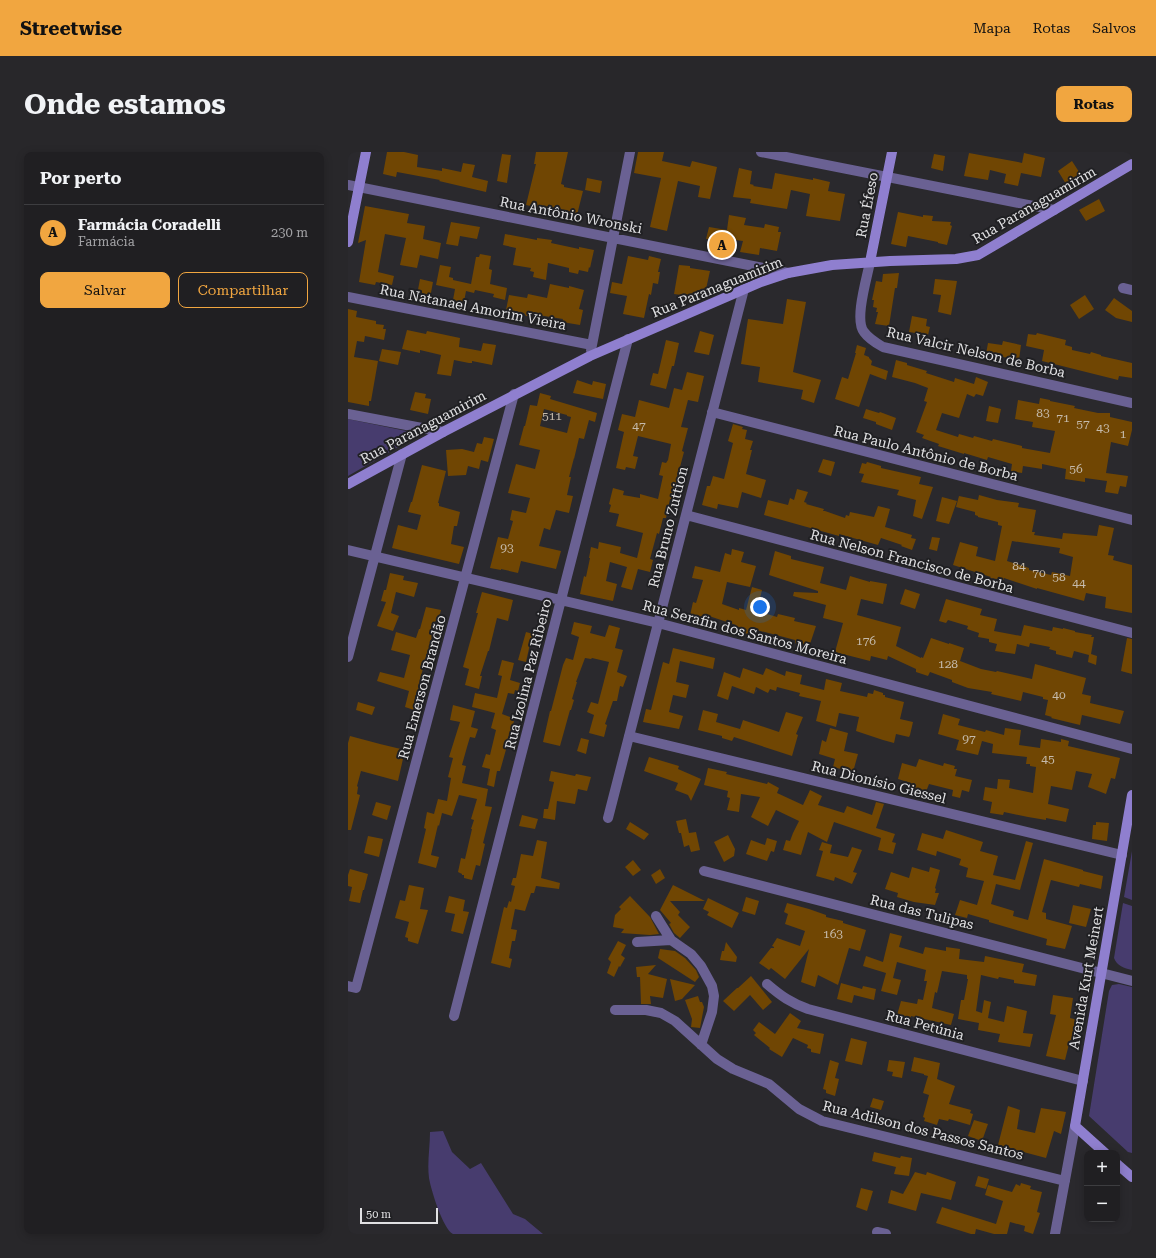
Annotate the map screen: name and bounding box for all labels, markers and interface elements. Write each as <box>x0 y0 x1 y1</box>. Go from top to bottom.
text: Streetwise <box>20 17 122 40</box>
text: Mapa <box>973 20 1011 36</box>
text: Rotas <box>1033 20 1070 36</box>
text: Salvos <box>1092 20 1136 36</box>
button: Rotas <box>1056 86 1132 122</box>
text: Onde estamos <box>24 88 226 121</box>
street label: Rua Paranaguamirim <box>969 163 1099 247</box>
text: Por perto <box>40 168 121 188</box>
street label: Rua Éfeso <box>853 171 881 239</box>
street label: Rua Antônio Wronski <box>499 193 644 237</box>
text: Farmácia Coradelli <box>78 216 221 234</box>
text: A <box>48 225 58 240</box>
text: 230 m <box>271 225 308 240</box>
pin: A <box>709 230 735 260</box>
text: Farmácia <box>78 234 135 249</box>
street label: Rua Paranaguamirim <box>649 253 785 321</box>
button: Salvar <box>40 272 170 308</box>
button: Compartilhar <box>178 272 308 308</box>
street label: Rua Natanael Amorim Vieira <box>378 281 568 333</box>
street label: Rua Valcir Nelson de Borba <box>885 324 1067 380</box>
street label: Rua Paranaguamirim <box>357 387 489 467</box>
house number: 83 <box>1036 406 1050 420</box>
house number: 511 <box>542 409 562 423</box>
house number: 71 <box>1056 411 1070 425</box>
house number: 57 <box>1076 417 1090 431</box>
house number: 47 <box>632 419 646 433</box>
house number: 43 <box>1096 421 1110 435</box>
street label: Rua Paulo Antônio de Borba <box>832 422 1020 484</box>
house number: 1 <box>1120 427 1127 441</box>
house number: 56 <box>1069 462 1083 476</box>
street label: Rua Bruno Zuttion <box>645 465 691 589</box>
street label: Rua Nelson Francisco de Borba <box>809 526 1016 596</box>
house number: 93 <box>500 541 514 555</box>
house number: 84 <box>1012 559 1026 573</box>
house number: 70 <box>1032 566 1046 580</box>
house number: 58 <box>1052 570 1066 584</box>
house number: 44 <box>1072 576 1086 590</box>
street label: Rua Izolina Paz Ribeiro <box>502 597 554 751</box>
street label: Rua Serafin dos Santos Moreira <box>641 597 849 667</box>
your location <box>750 597 770 617</box>
street label: Rua Emerson Brandão <box>395 613 449 761</box>
house number: 176 <box>856 634 876 648</box>
house number: 128 <box>938 657 958 671</box>
house number: 40 <box>1052 688 1066 702</box>
house number: 97 <box>962 732 976 746</box>
house number: 45 <box>1041 752 1055 766</box>
street label: Rua Dionísio Giessel <box>810 758 949 807</box>
street label: Rua das Tulipas <box>869 891 976 933</box>
street label: Avenida Kurt Meinert <box>1066 905 1106 1051</box>
house number: 163 <box>823 927 843 941</box>
street label: Rua Petúnia <box>884 1007 966 1043</box>
street label: Rua Adilson dos Passos Santos <box>821 1097 1025 1163</box>
map controls <box>1084 1150 1120 1222</box>
button: + <box>1084 1150 1120 1186</box>
button: − <box>1084 1186 1120 1222</box>
scale bar <box>360 1206 438 1225</box>
text: 50 m <box>366 1208 391 1221</box>

